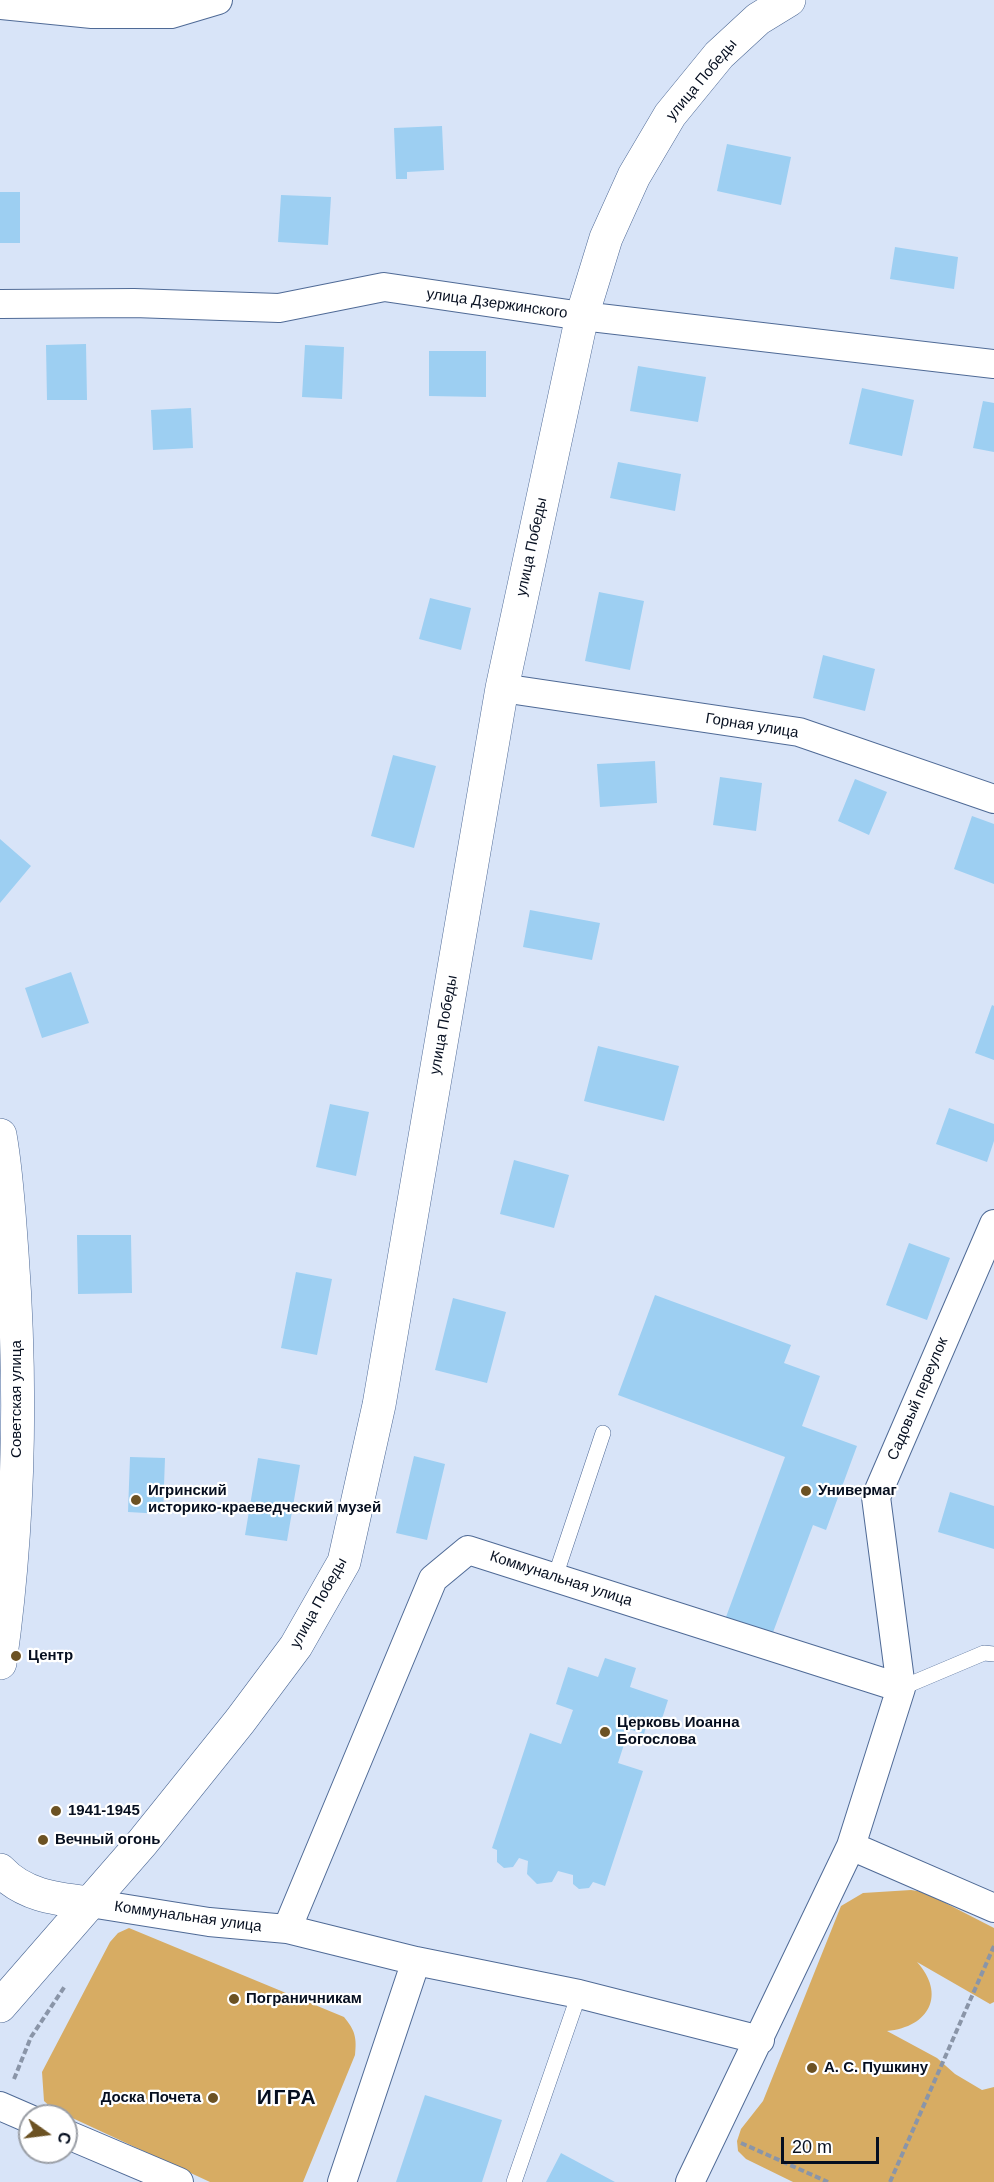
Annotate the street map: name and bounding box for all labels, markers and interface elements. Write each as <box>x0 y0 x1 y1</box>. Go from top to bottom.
street label: улица Победы <box>663 36 741 124</box>
street label: улица Дзержинского <box>425 285 569 323</box>
street label: улица Победы <box>513 496 551 598</box>
street label: Горная улица <box>704 710 800 742</box>
street label: улица Победы <box>426 974 462 1076</box>
street label: Садовый переулок <box>884 1335 952 1463</box>
street label: Советская улица <box>8 1340 26 1458</box>
place label: Игринский историко-краеведческий музей <box>148 1482 381 1517</box>
place label: Универмаг <box>818 1482 897 1500</box>
marker: Универмаг <box>799 1484 813 1498</box>
marker: Игринский историко-краеведческий музей <box>129 1493 143 1507</box>
street label: Коммунальная улица <box>487 1547 635 1611</box>
street label: улица Победы <box>287 1555 351 1651</box>
place label: Центр <box>28 1647 73 1665</box>
marker: Центр <box>9 1649 23 1663</box>
place label: Церковь Иоанна Богослова <box>617 1714 739 1749</box>
marker: Церковь Иоанна Богослова <box>598 1725 612 1739</box>
place label: 1941-1945 <box>68 1802 140 1820</box>
marker: 1941-1945 <box>49 1804 63 1818</box>
place label: Вечный огонь <box>55 1831 160 1849</box>
marker: Вечный огонь <box>36 1833 50 1847</box>
street label: Коммунальная улица <box>113 1898 263 1936</box>
place label: Пограничникам <box>246 1990 362 2008</box>
marker: Пограничникам <box>227 1992 241 2006</box>
place label: А. С. Пушкину <box>824 2059 928 2077</box>
marker: А. С. Пушкину <box>805 2061 819 2075</box>
district label: ИГРА <box>257 2085 317 2111</box>
place label: Доска Почета <box>101 2089 201 2107</box>
marker: Доска Почета <box>206 2091 220 2105</box>
north arrow <box>18 2104 78 2164</box>
scale bar <box>784 2125 882 2163</box>
text: С <box>54 2130 74 2146</box>
text: 20 m <box>792 2137 832 2157</box>

